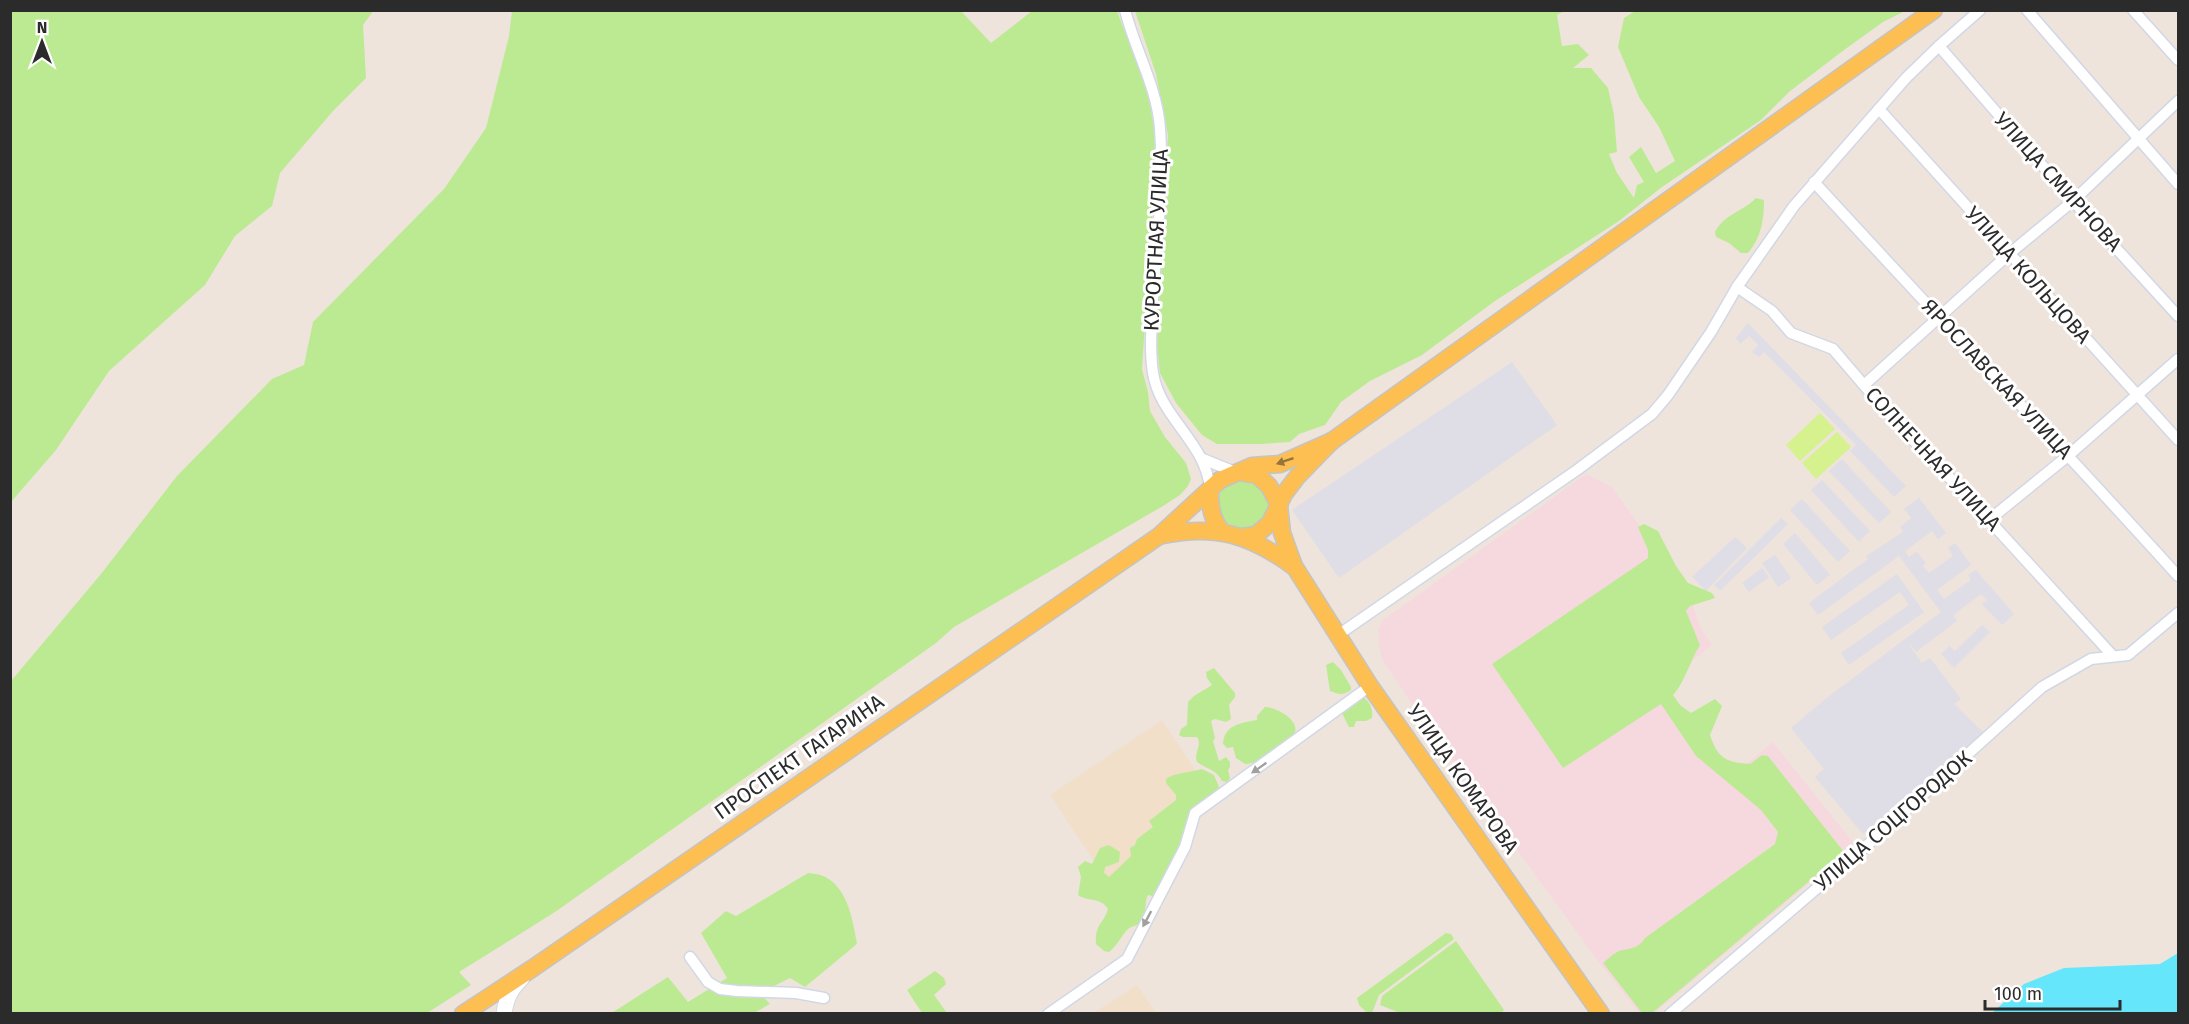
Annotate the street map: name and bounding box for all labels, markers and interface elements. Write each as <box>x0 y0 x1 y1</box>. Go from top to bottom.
north arrow <box>12 12 72 72</box>
text: N <box>37 18 47 37</box>
street label: УЛИЦА СМИРНОВА <box>1989 107 2127 257</box>
street label: КУРОРТНАЯ УЛИЦА <box>1138 148 1174 332</box>
street label: УЛИЦА КОЛЬЦОВА <box>1960 201 2096 349</box>
street label: ЯРОСЛАВСКАЯ УЛИЦА <box>1916 294 2078 464</box>
street label: СОЛНЕЧНАЯ УЛИЦА <box>1860 382 2006 536</box>
one-way arrow <box>1276 456 1294 466</box>
street label: ПРОСПЕКТ ГАГАРИНА <box>709 689 889 825</box>
street label: УЛИЦА КОМАРОВА <box>1402 699 1524 859</box>
street label: УЛИЦА СОЦГОРОДОК <box>1809 745 1978 897</box>
one-way arrow <box>1251 762 1267 774</box>
one-way arrow <box>1142 911 1152 928</box>
scale bar <box>1985 973 2120 1011</box>
text: 100 m <box>1994 983 2042 1005</box>

